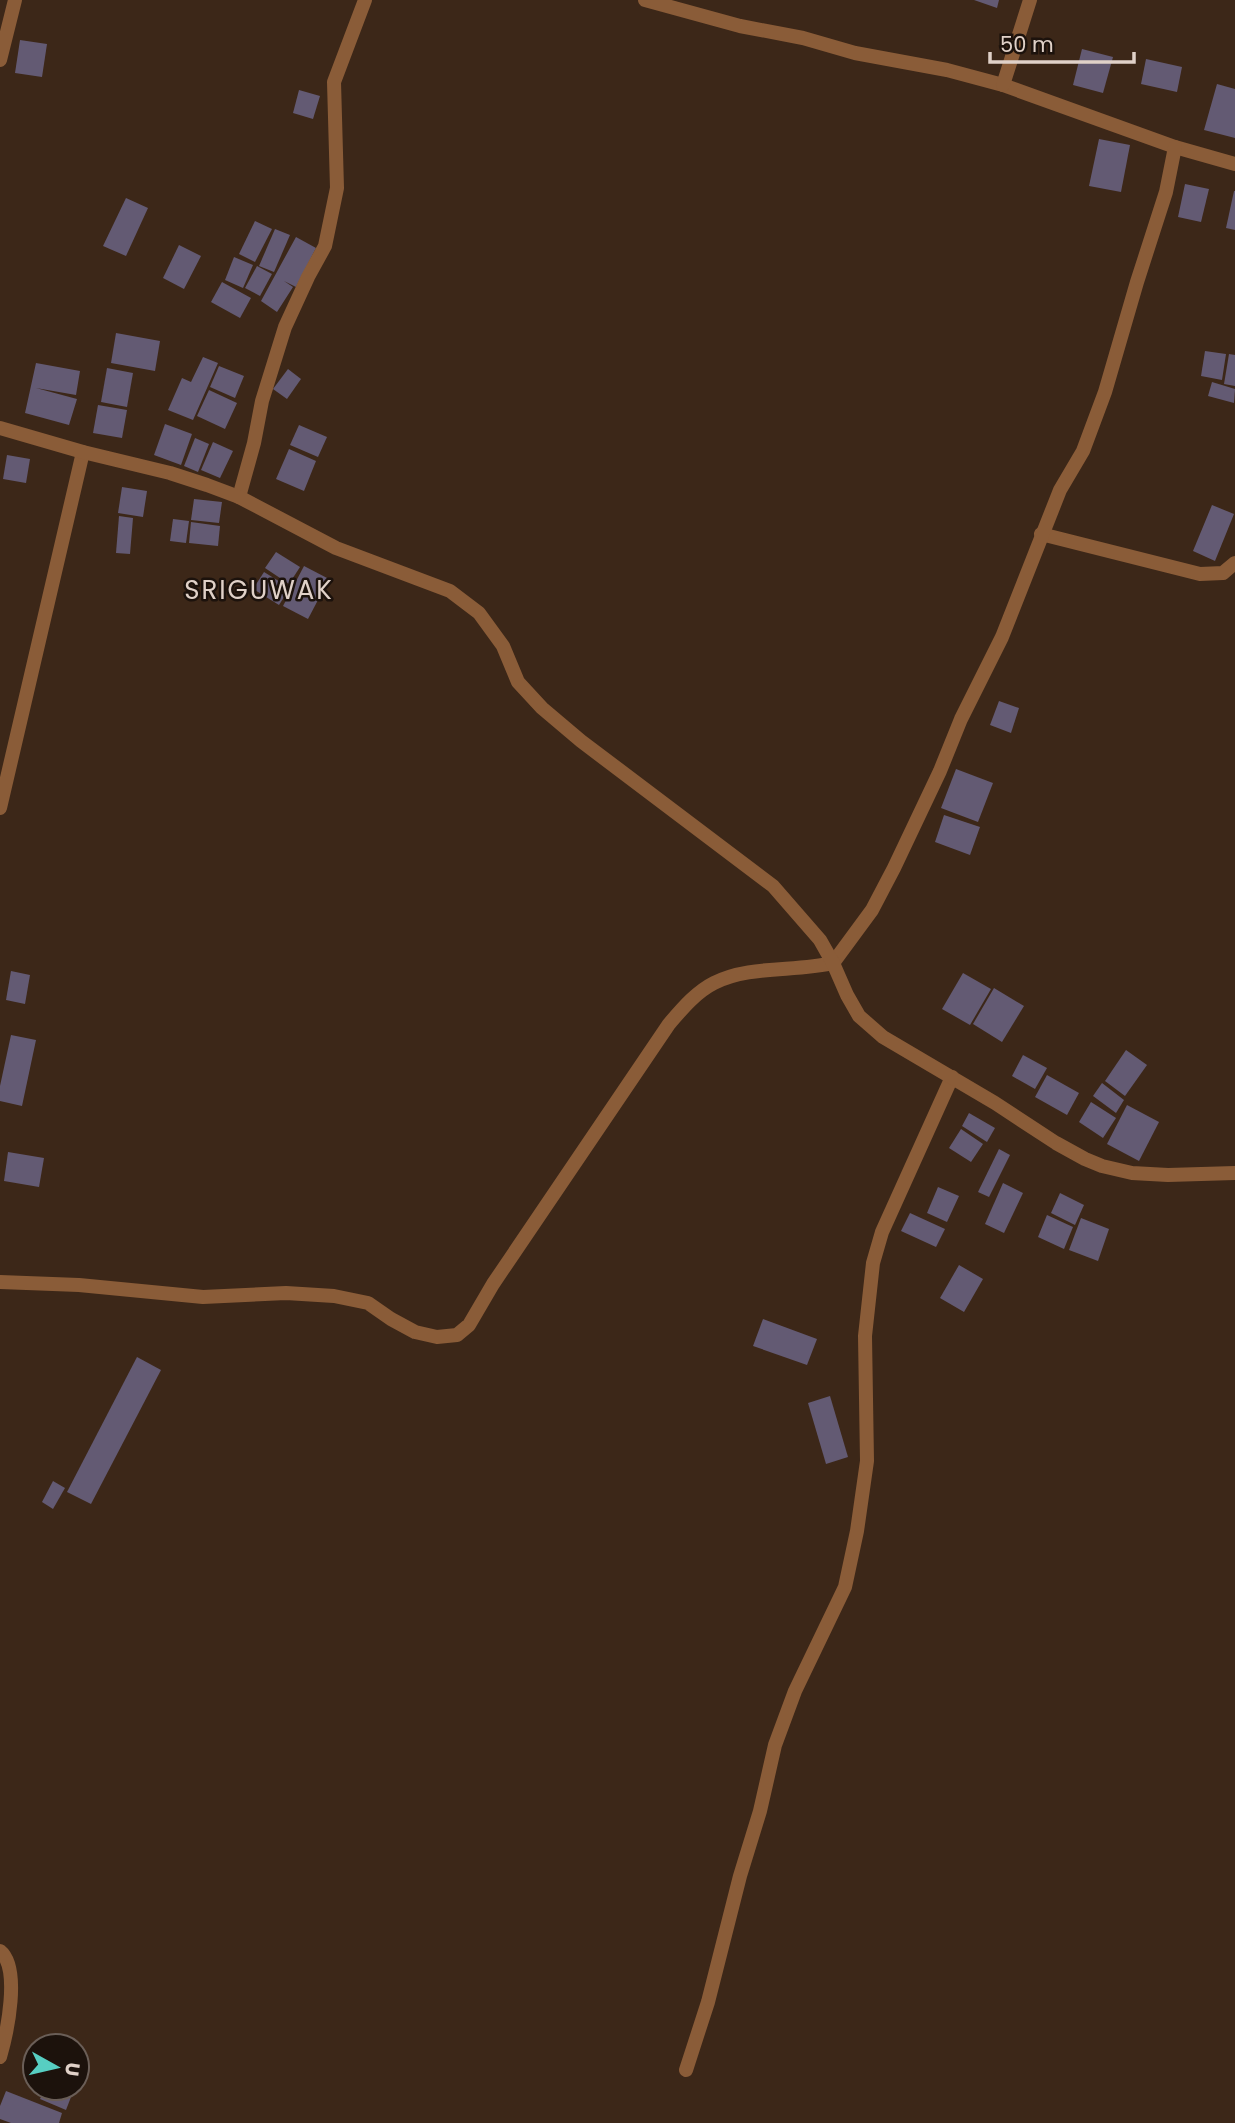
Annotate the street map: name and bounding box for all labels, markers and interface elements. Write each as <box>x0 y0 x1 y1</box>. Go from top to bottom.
scale bar <box>990 21 1134 65</box>
text: 50 m <box>1000 30 1054 59</box>
district label: SRIGUWAK <box>184 572 334 608</box>
north arrow <box>21 2032 91 2102</box>
text: U <box>58 2061 87 2078</box>

